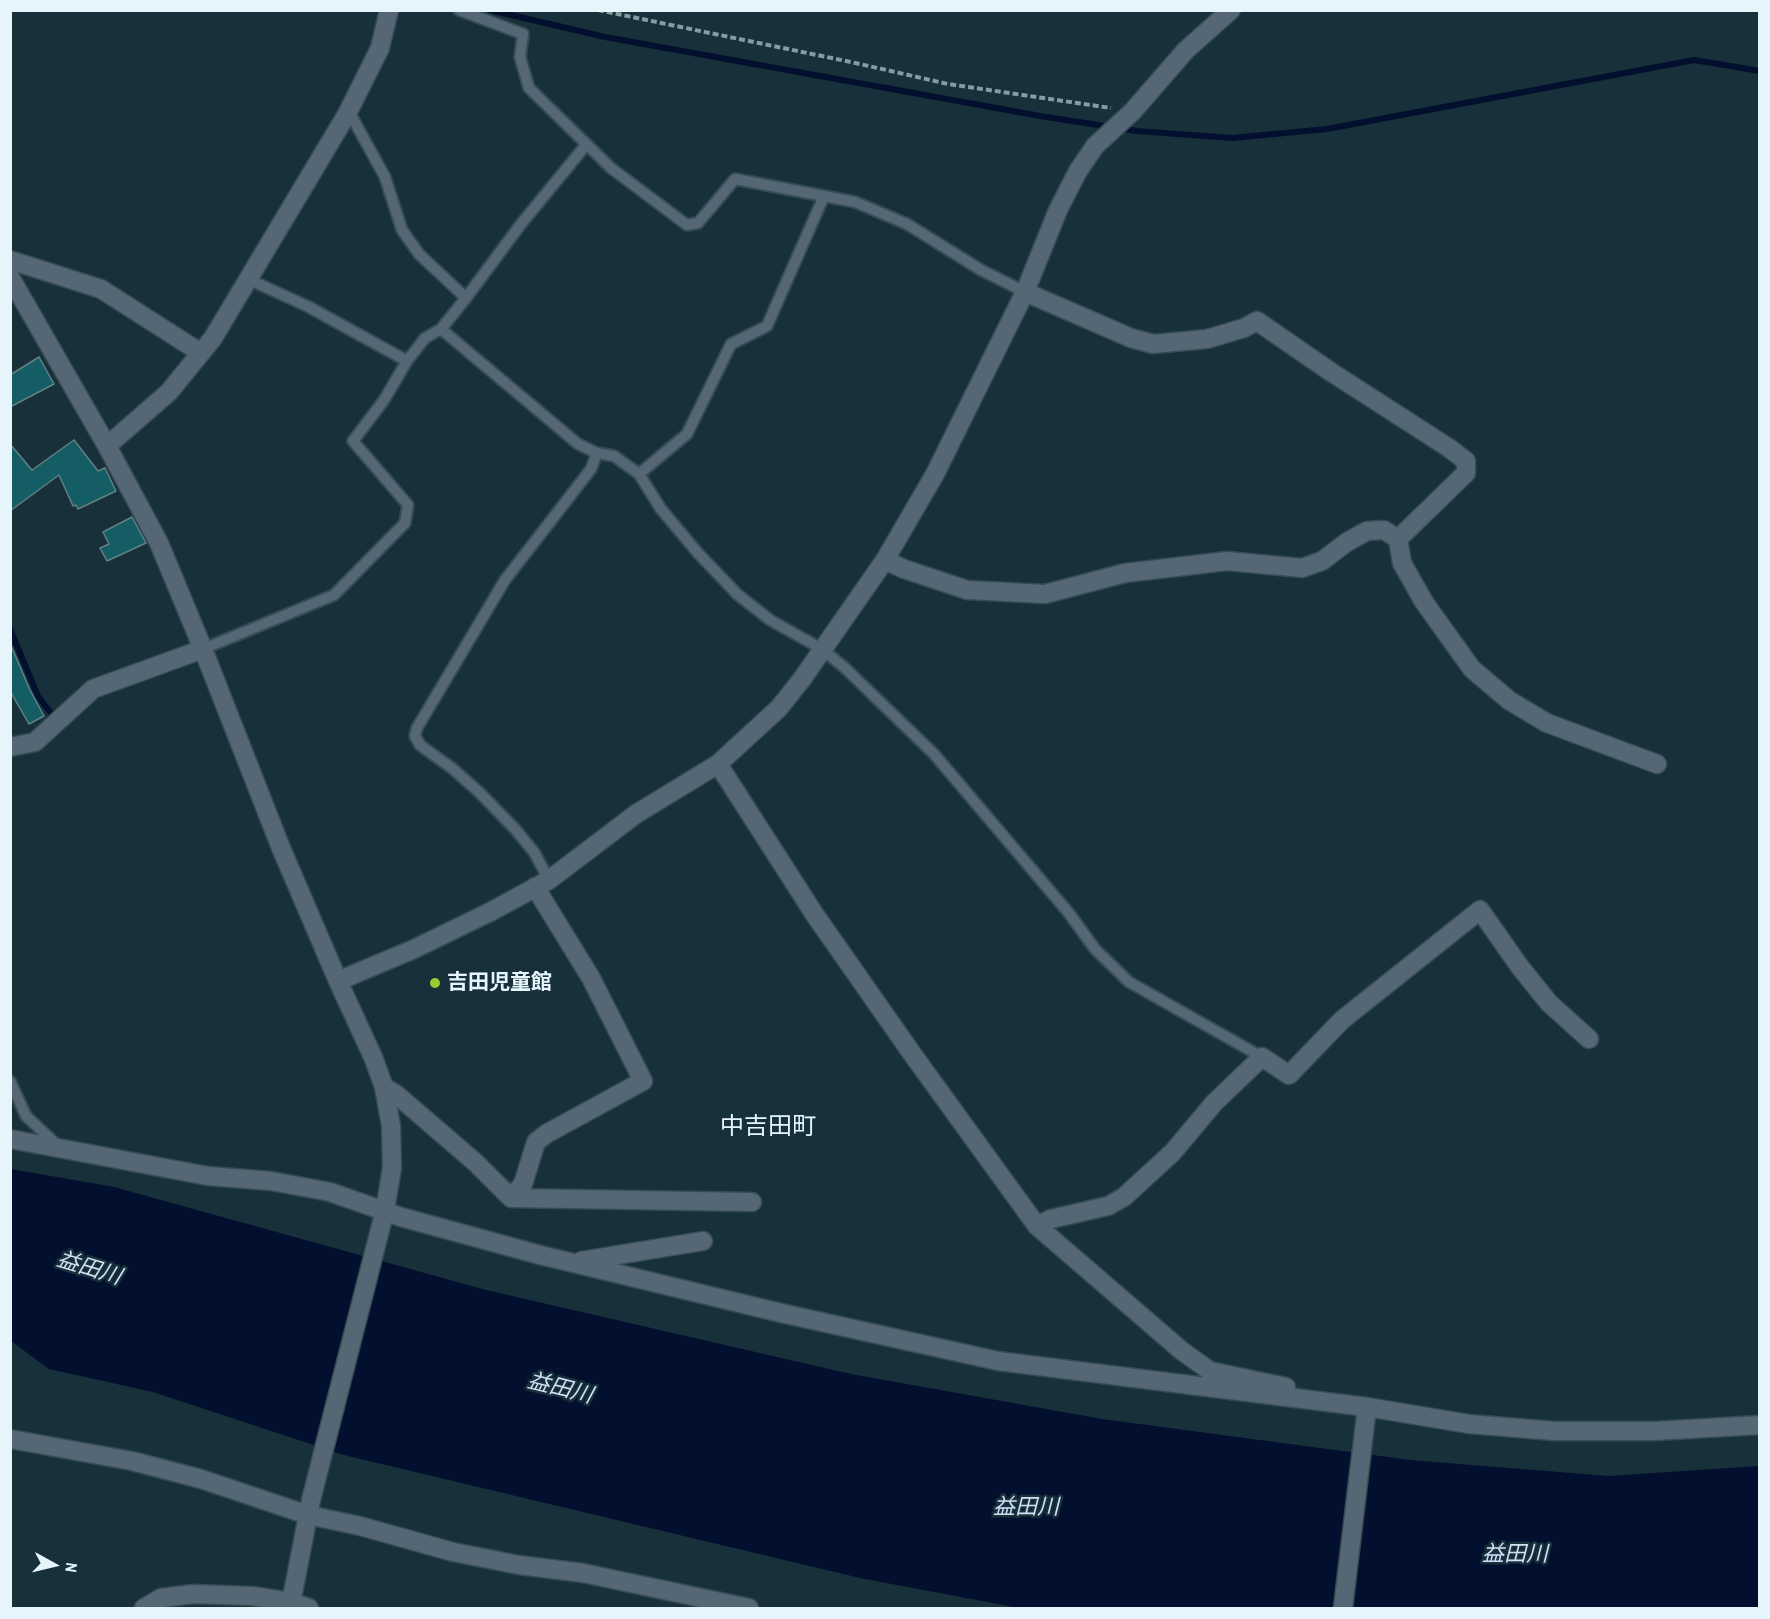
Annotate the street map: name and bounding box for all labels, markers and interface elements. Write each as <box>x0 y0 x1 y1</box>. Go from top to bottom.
place label: 吉田児童館 <box>447 970 552 996</box>
marker: 吉田児童館 <box>428 976 442 990</box>
district label: 中吉田町 <box>720 1114 816 1142</box>
water label: 益田川 <box>54 1247 124 1291</box>
water label: 益田川 <box>525 1368 595 1410</box>
water label: 益田川 <box>993 1495 1059 1521</box>
north arrow <box>24 1535 84 1595</box>
water label: 益田川 <box>1482 1542 1548 1568</box>
text: N <box>60 1561 83 1574</box>

